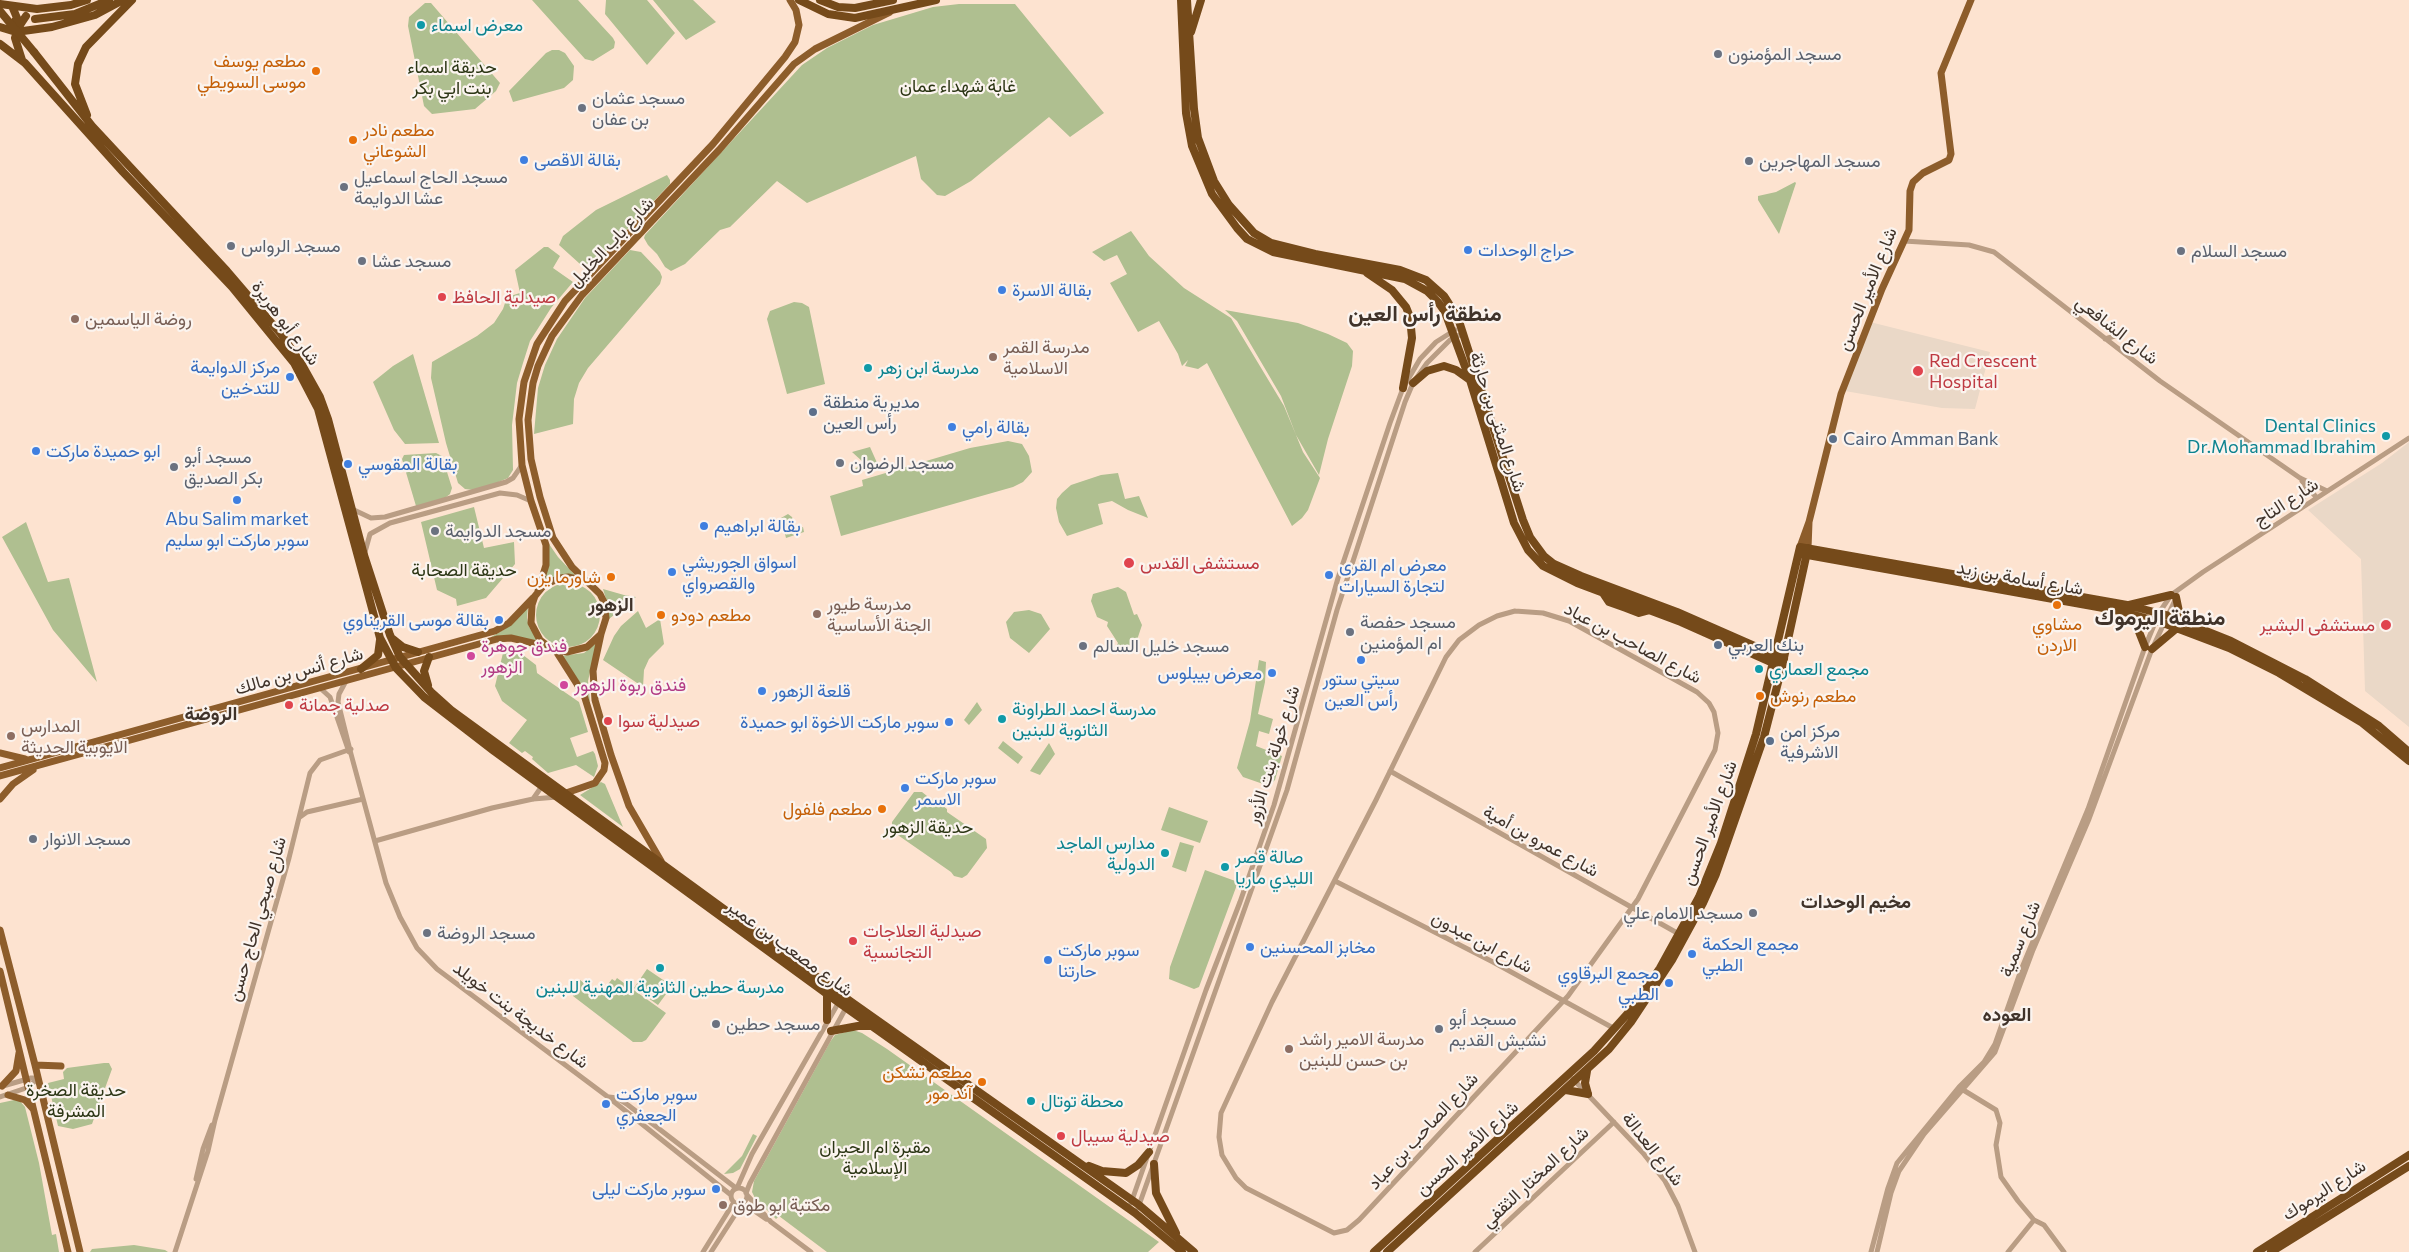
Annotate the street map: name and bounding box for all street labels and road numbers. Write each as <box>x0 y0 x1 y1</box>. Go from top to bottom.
street label: شارع باب الخليل <box>564 192 658 292</box>
street label: شارع الأمير الحسن <box>1832 224 1902 354</box>
street label: شارع أبو هريرة <box>247 276 325 370</box>
street label: شارع الشافعي <box>2071 291 2163 369</box>
street label: شارع المثنى بن حارثة <box>1465 349 1531 495</box>
street label: شارع التاج <box>2250 473 2322 531</box>
street label: شارع أسامة بن زيد <box>1955 556 2085 600</box>
street label: شارع الصاحب بن عباد <box>1561 598 1705 688</box>
street label: شارع أنس بن مالك <box>232 642 366 700</box>
street label: شارع خولة بنت الأزور <box>1242 683 1304 827</box>
street label: شارع الأمير الحسن <box>1676 758 1742 888</box>
street label: شارع عمرو بن أمية <box>1479 800 1603 882</box>
street label: شارع صبحي الحاج حسن <box>223 834 291 1004</box>
street label: شارع مصعب بن عمير <box>723 895 857 1001</box>
street label: شارع سمية <box>1995 898 2045 980</box>
street label: شارع ابن عبدون <box>1428 906 1536 978</box>
street label: شارع خديجة بنت خويلد <box>449 957 593 1073</box>
street label: شارع الصاحب بن عباد <box>1363 1068 1483 1194</box>
street label: شارع الأمير الحسن <box>1411 1096 1523 1200</box>
street label: شارع العدالة <box>1618 1108 1688 1190</box>
street label: شارع المختار الثقفي <box>1477 1122 1593 1232</box>
street label: شارع اليرموك <box>2278 1155 2370 1225</box>

